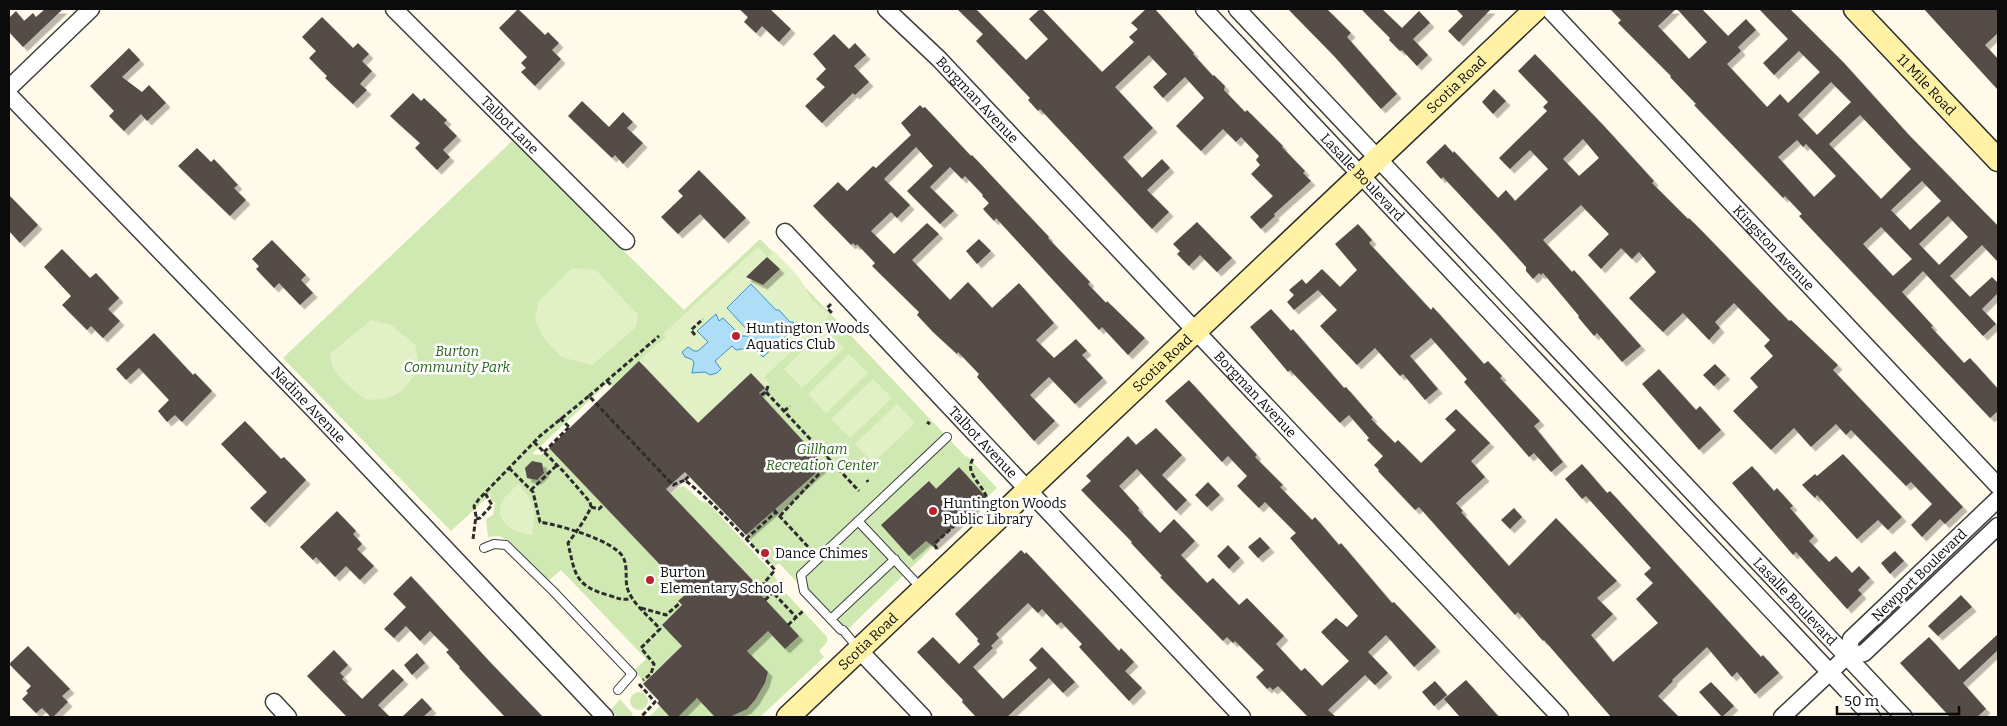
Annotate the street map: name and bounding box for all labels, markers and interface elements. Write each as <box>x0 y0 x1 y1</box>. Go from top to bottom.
street label: 11 Mile Road <box>1893 51 1959 119</box>
street label: Borgman Avenue <box>932 53 1022 147</box>
street label: Scotia Road <box>1423 53 1490 117</box>
street label: Talbot Lane <box>477 93 542 158</box>
street label: Lasalle Boulevard <box>1317 130 1408 225</box>
street label: Kingston Avenue <box>1729 202 1818 294</box>
place label: Huntington Woods Aquatics Club <box>746 320 870 353</box>
marker: Huntington Woods Aquatics Club <box>730 330 742 342</box>
street label: Scotia Road <box>1129 331 1196 396</box>
park label: Burton Community Park <box>404 343 511 376</box>
street label: Borgman Avenue <box>1210 348 1300 441</box>
street label: Nadine Avenue <box>268 363 349 447</box>
street label: Talbot Avenue <box>945 403 1021 482</box>
park label: Gillham Recreation Center <box>766 441 879 474</box>
place label: Huntington Woods Public Library <box>943 495 1067 528</box>
marker: Huntington Woods Public Library <box>927 505 939 517</box>
street label: Newport Boulevard <box>1868 526 1970 625</box>
place label: Dance Chimes <box>775 545 868 562</box>
marker: Dance Chimes <box>759 547 771 559</box>
street label: Lasalle Boulevard <box>1749 554 1840 649</box>
place label: Burton Elementary School <box>660 564 783 597</box>
marker: Burton Elementary School <box>644 574 656 586</box>
street label: Scotia Road <box>835 610 902 674</box>
scale bar <box>1837 684 1960 716</box>
text: 50 m <box>1844 692 1880 710</box>

